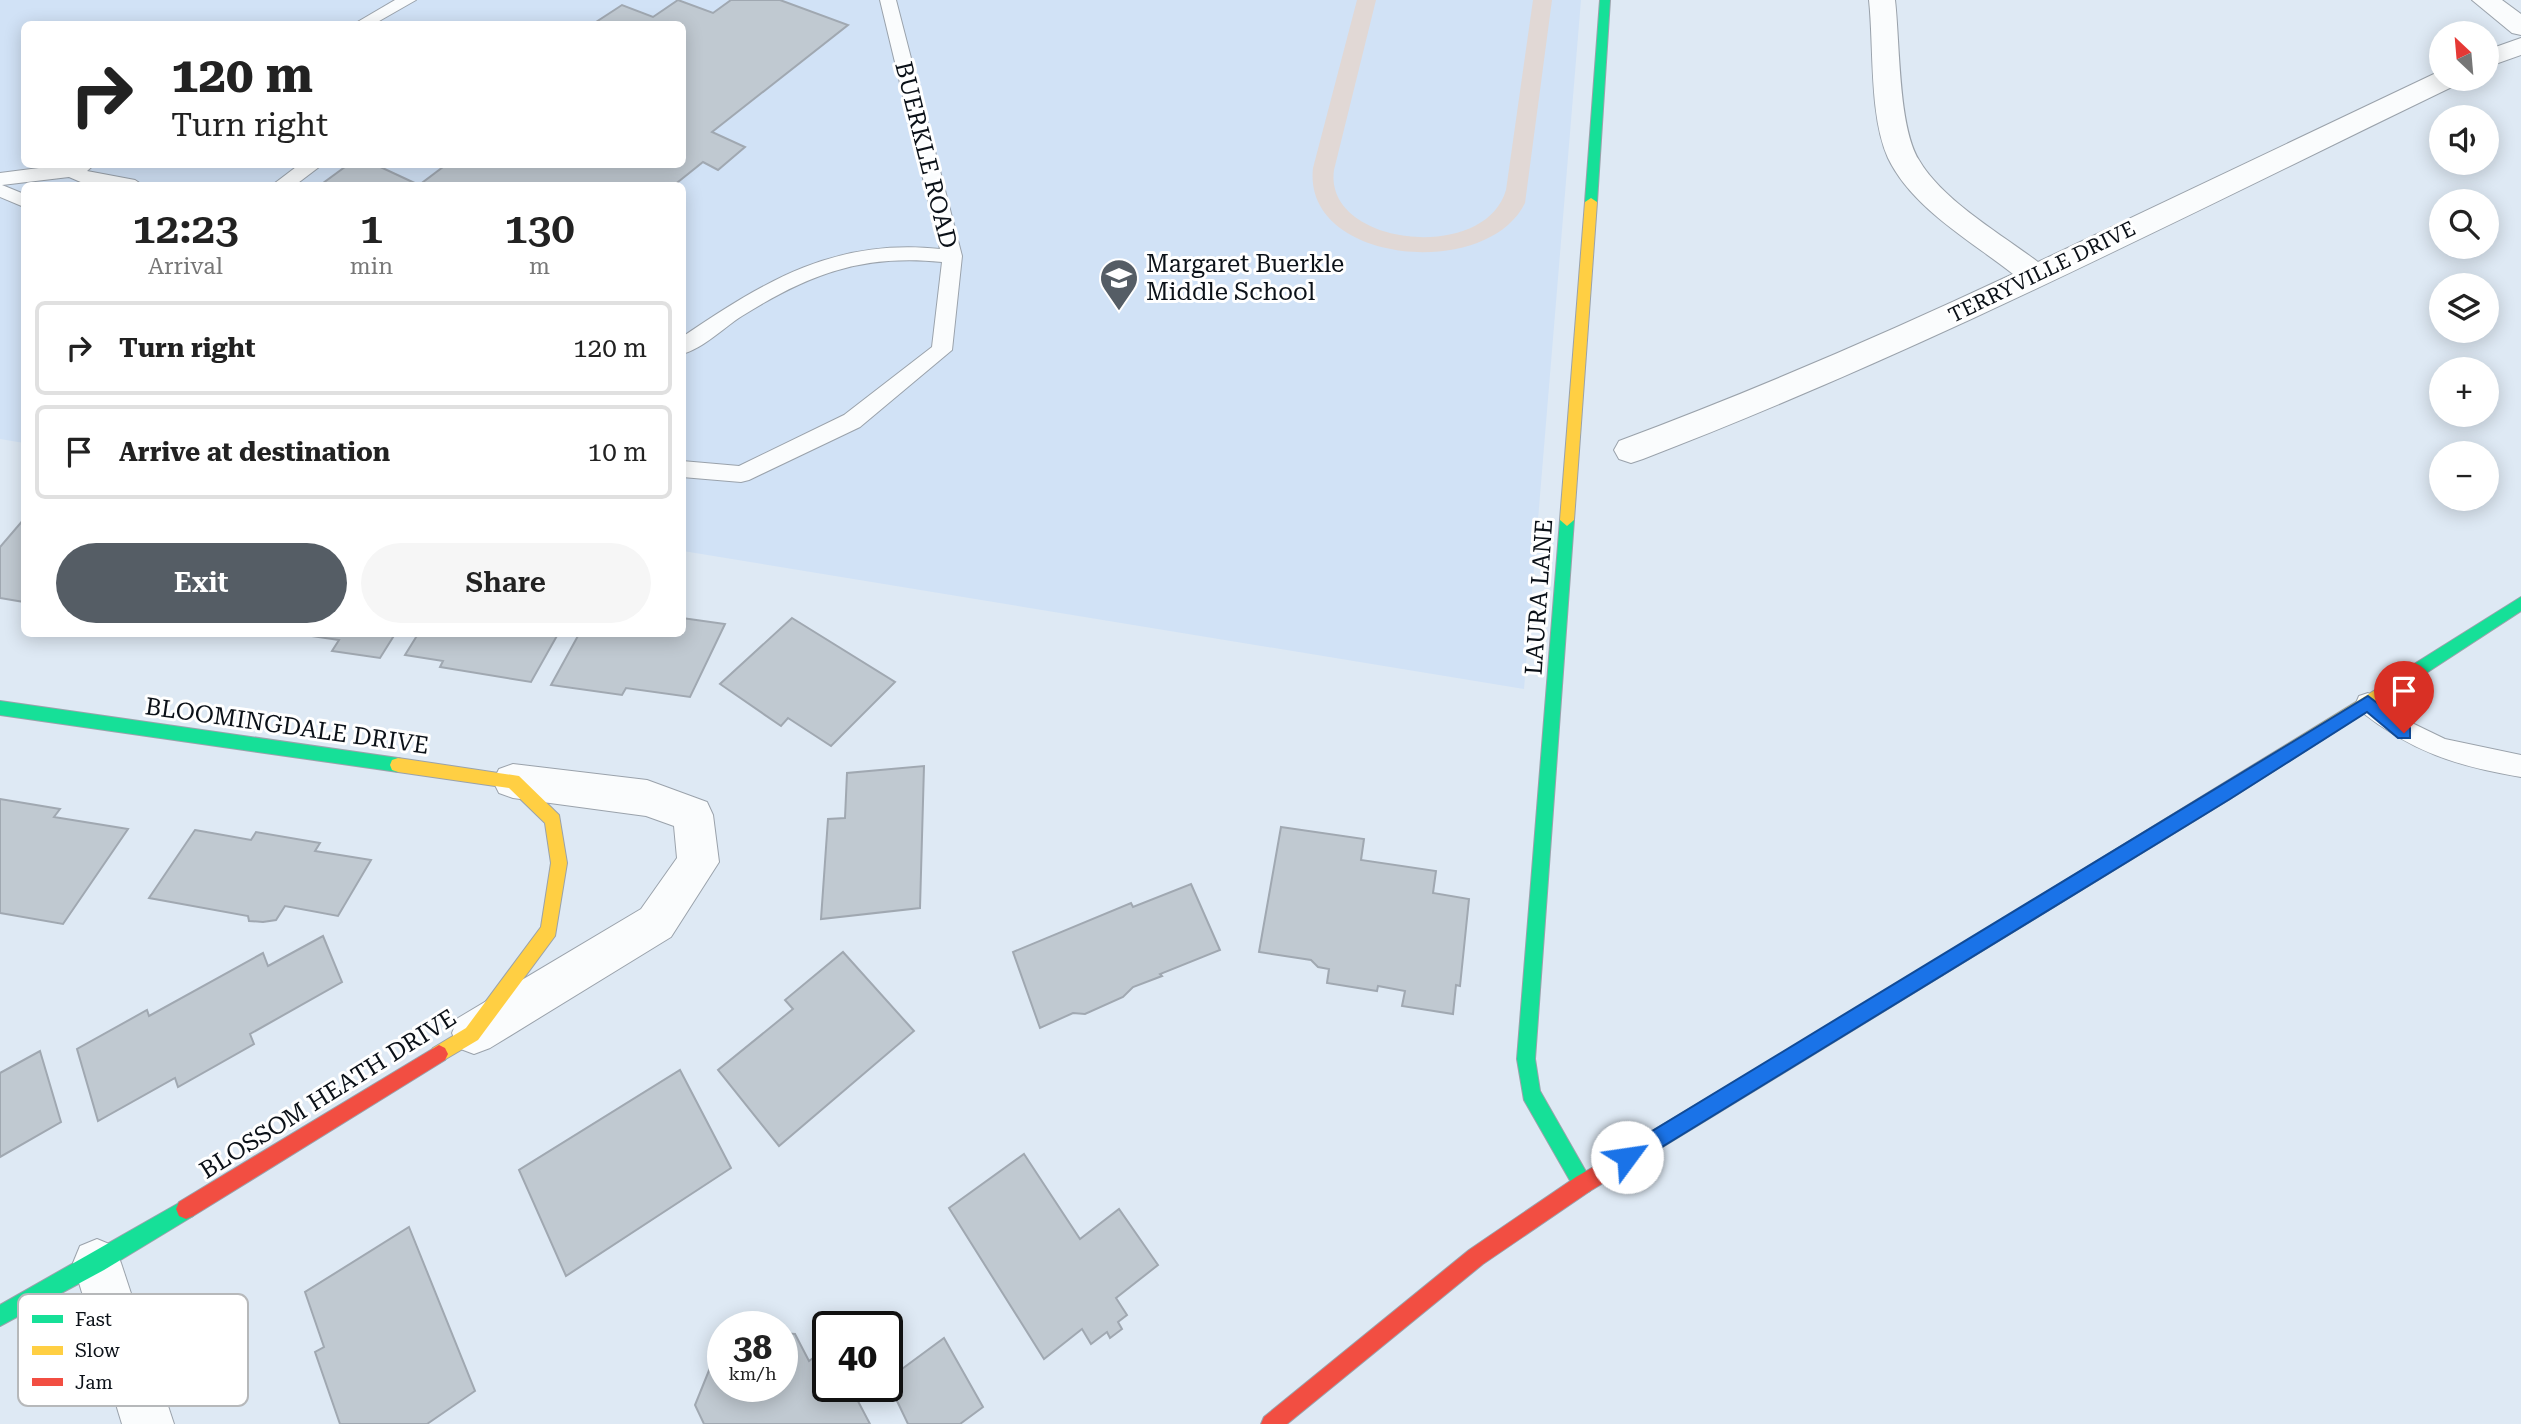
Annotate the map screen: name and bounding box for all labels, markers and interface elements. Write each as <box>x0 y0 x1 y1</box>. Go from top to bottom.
north arrow <box>2429 21 2499 91</box>
map controls <box>2429 21 2499 511</box>
text: 120 m <box>171 47 313 104</box>
icon: right <box>56 49 147 140</box>
street label: BUERKLE ROAD <box>889 59 963 251</box>
button: sound <box>2429 105 2499 175</box>
text: Turn right <box>171 106 328 144</box>
button: search <box>2429 189 2499 259</box>
text: 12:23 <box>132 204 239 253</box>
text: 1 <box>360 204 383 253</box>
text: 130 <box>504 204 575 253</box>
street label: TERRYVILLE DRIVE <box>1945 216 2139 328</box>
place label: Margaret Buerkle Middle School <box>1146 250 1344 306</box>
text: Arrival <box>148 253 223 280</box>
text: min <box>350 253 393 280</box>
text: m <box>529 253 550 280</box>
school or university icon: Margaret Buerkle Middle School <box>1098 257 1140 312</box>
button: layers <box>2429 273 2499 343</box>
icon: right <box>60 329 98 367</box>
text: Turn right <box>119 333 255 363</box>
text: 120 m <box>573 333 647 363</box>
button: + <box>2429 357 2499 427</box>
icon: arrive <box>60 433 98 471</box>
text: Arrive at destination <box>119 437 390 467</box>
text: 10 m <box>588 437 647 467</box>
button: − <box>2429 441 2499 511</box>
street label: LAURA LANE <box>1520 518 1558 676</box>
button: Exit <box>56 543 347 623</box>
button: Share <box>361 543 651 623</box>
pin <box>2374 661 2434 733</box>
icon: arrive <box>2385 672 2423 710</box>
street label: BLOOMINGDALE DRIVE <box>143 692 431 760</box>
street label: BLOSSOM HEATH DRIVE <box>195 1003 461 1185</box>
position arrow <box>1590 1120 1664 1194</box>
legend <box>18 1294 248 1406</box>
text: Fast <box>75 1308 112 1331</box>
speed limit sign: 40 <box>812 1311 903 1402</box>
text: 38 <box>733 1327 772 1368</box>
text: Slow <box>75 1339 120 1362</box>
text: km/h <box>728 1363 777 1384</box>
text: Jam <box>75 1371 113 1394</box>

